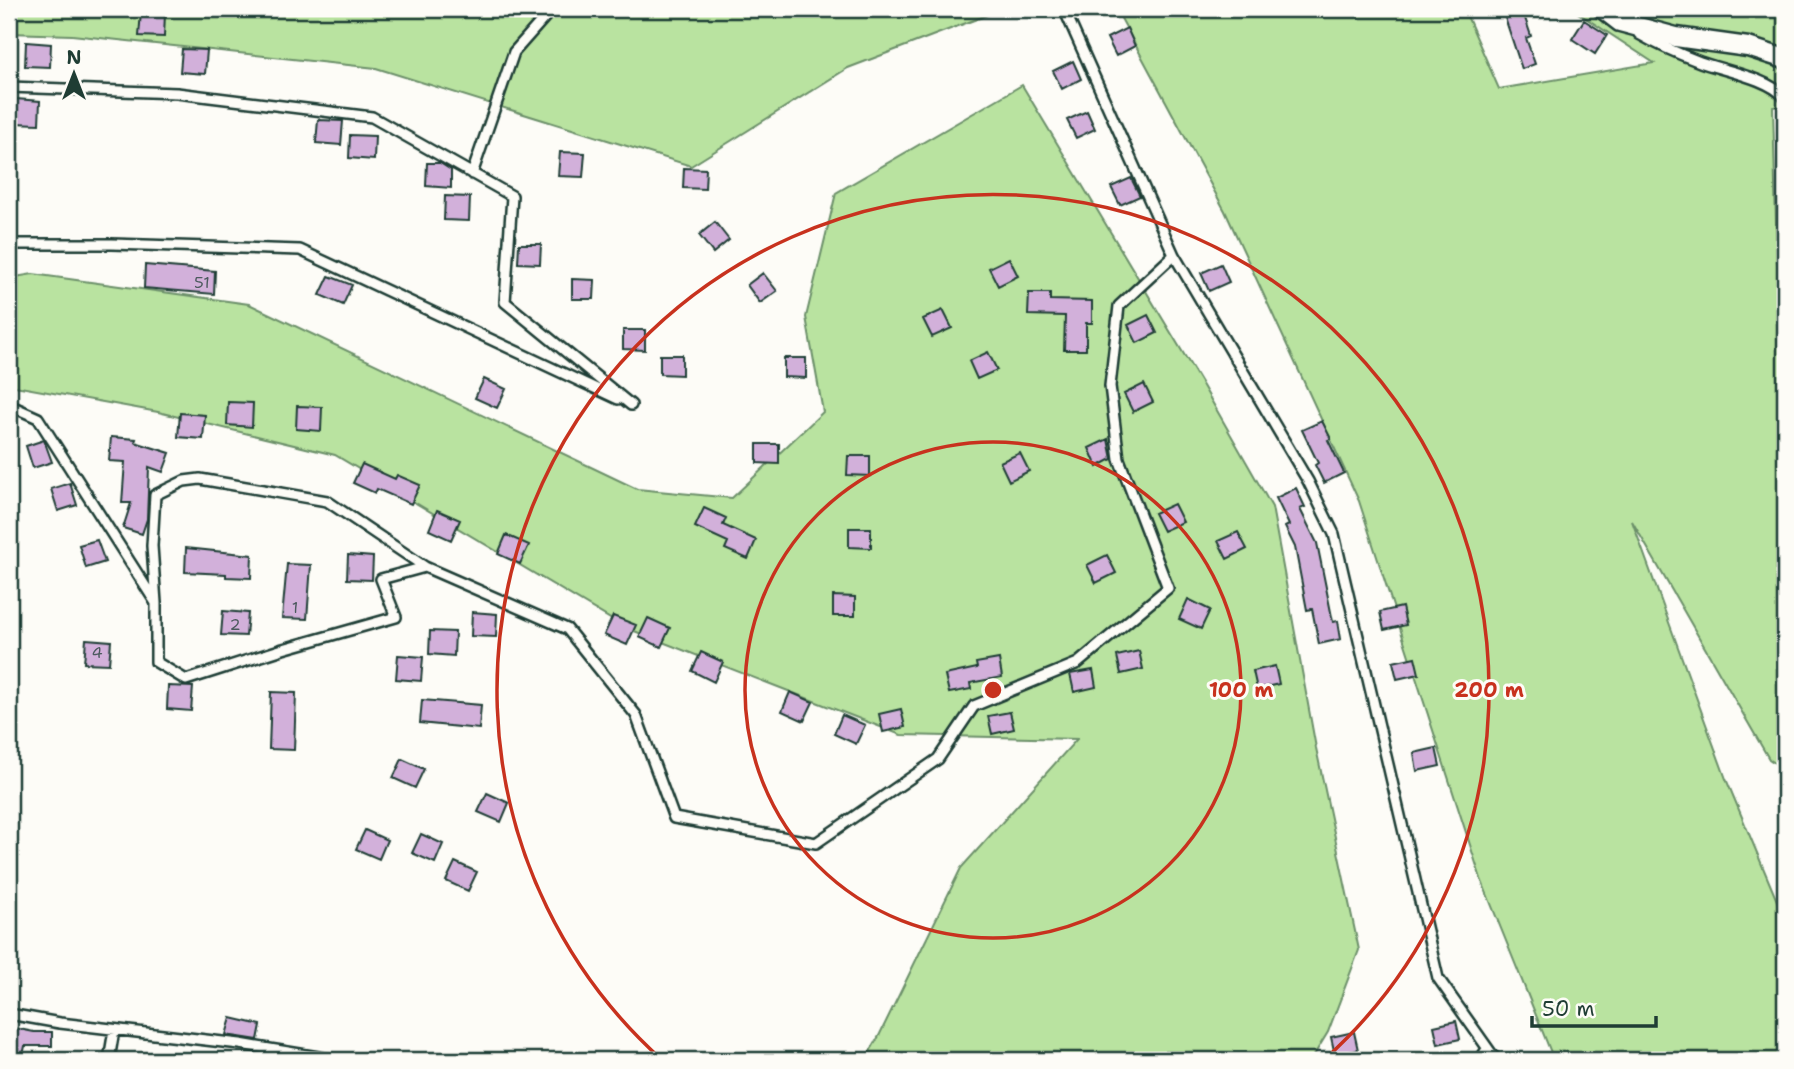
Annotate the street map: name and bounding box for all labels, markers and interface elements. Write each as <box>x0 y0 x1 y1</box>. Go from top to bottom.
north arrow <box>38 38 108 108</box>
text: N <box>66 45 82 70</box>
house number: 51 <box>194 272 210 293</box>
house number: 1 <box>292 597 298 618</box>
house number: 2 <box>229 614 241 635</box>
house number: 4 <box>91 642 103 663</box>
text: 100 m <box>1209 676 1273 704</box>
text: 200 m <box>1454 676 1524 704</box>
centre of rings <box>981 678 1005 702</box>
scale bar <box>1532 985 1656 1029</box>
text: 50 m <box>1542 995 1595 1023</box>

